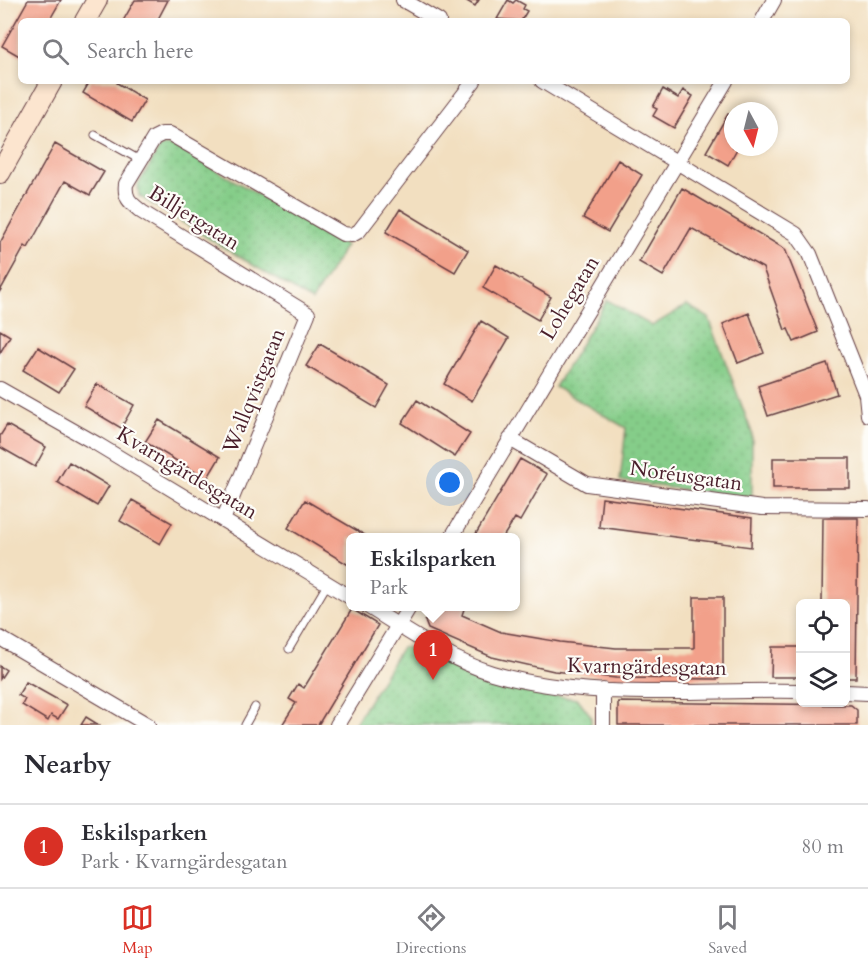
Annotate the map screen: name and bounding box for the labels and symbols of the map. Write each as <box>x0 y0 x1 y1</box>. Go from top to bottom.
north arrow <box>724 102 778 156</box>
street label: Billjergatan <box>143 179 245 257</box>
street label: Lohegatan <box>533 250 607 346</box>
street label: Wallqvistgatan <box>215 324 292 459</box>
street label: Kvarngärdesgatan <box>111 419 263 527</box>
street label: Noréusgatan <box>628 454 744 498</box>
your location <box>435 468 464 497</box>
pin: 1 <box>414 630 452 680</box>
street label: Kvarngärdesgatan <box>567 651 727 683</box>

